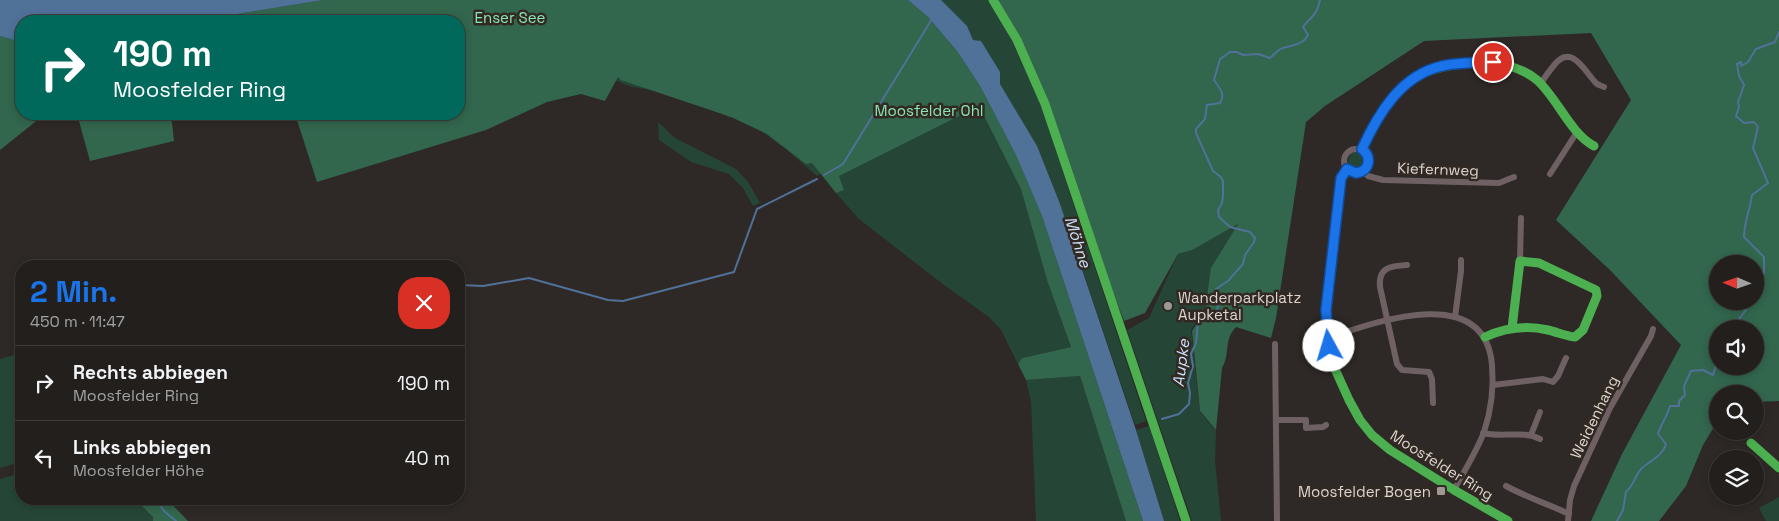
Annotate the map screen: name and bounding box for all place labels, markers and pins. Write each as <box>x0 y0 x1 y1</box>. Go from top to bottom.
pin <box>1472 41 1514 83</box>
place label: Wanderparkplatz Aupketal <box>1178 288 1301 324</box>
marker: Wanderparkplatz Aupketal <box>1162 300 1174 312</box>
place label: Moosfelder Bogen <box>1298 482 1431 501</box>
marker: Moosfelder Bogen <box>1435 485 1447 497</box>

